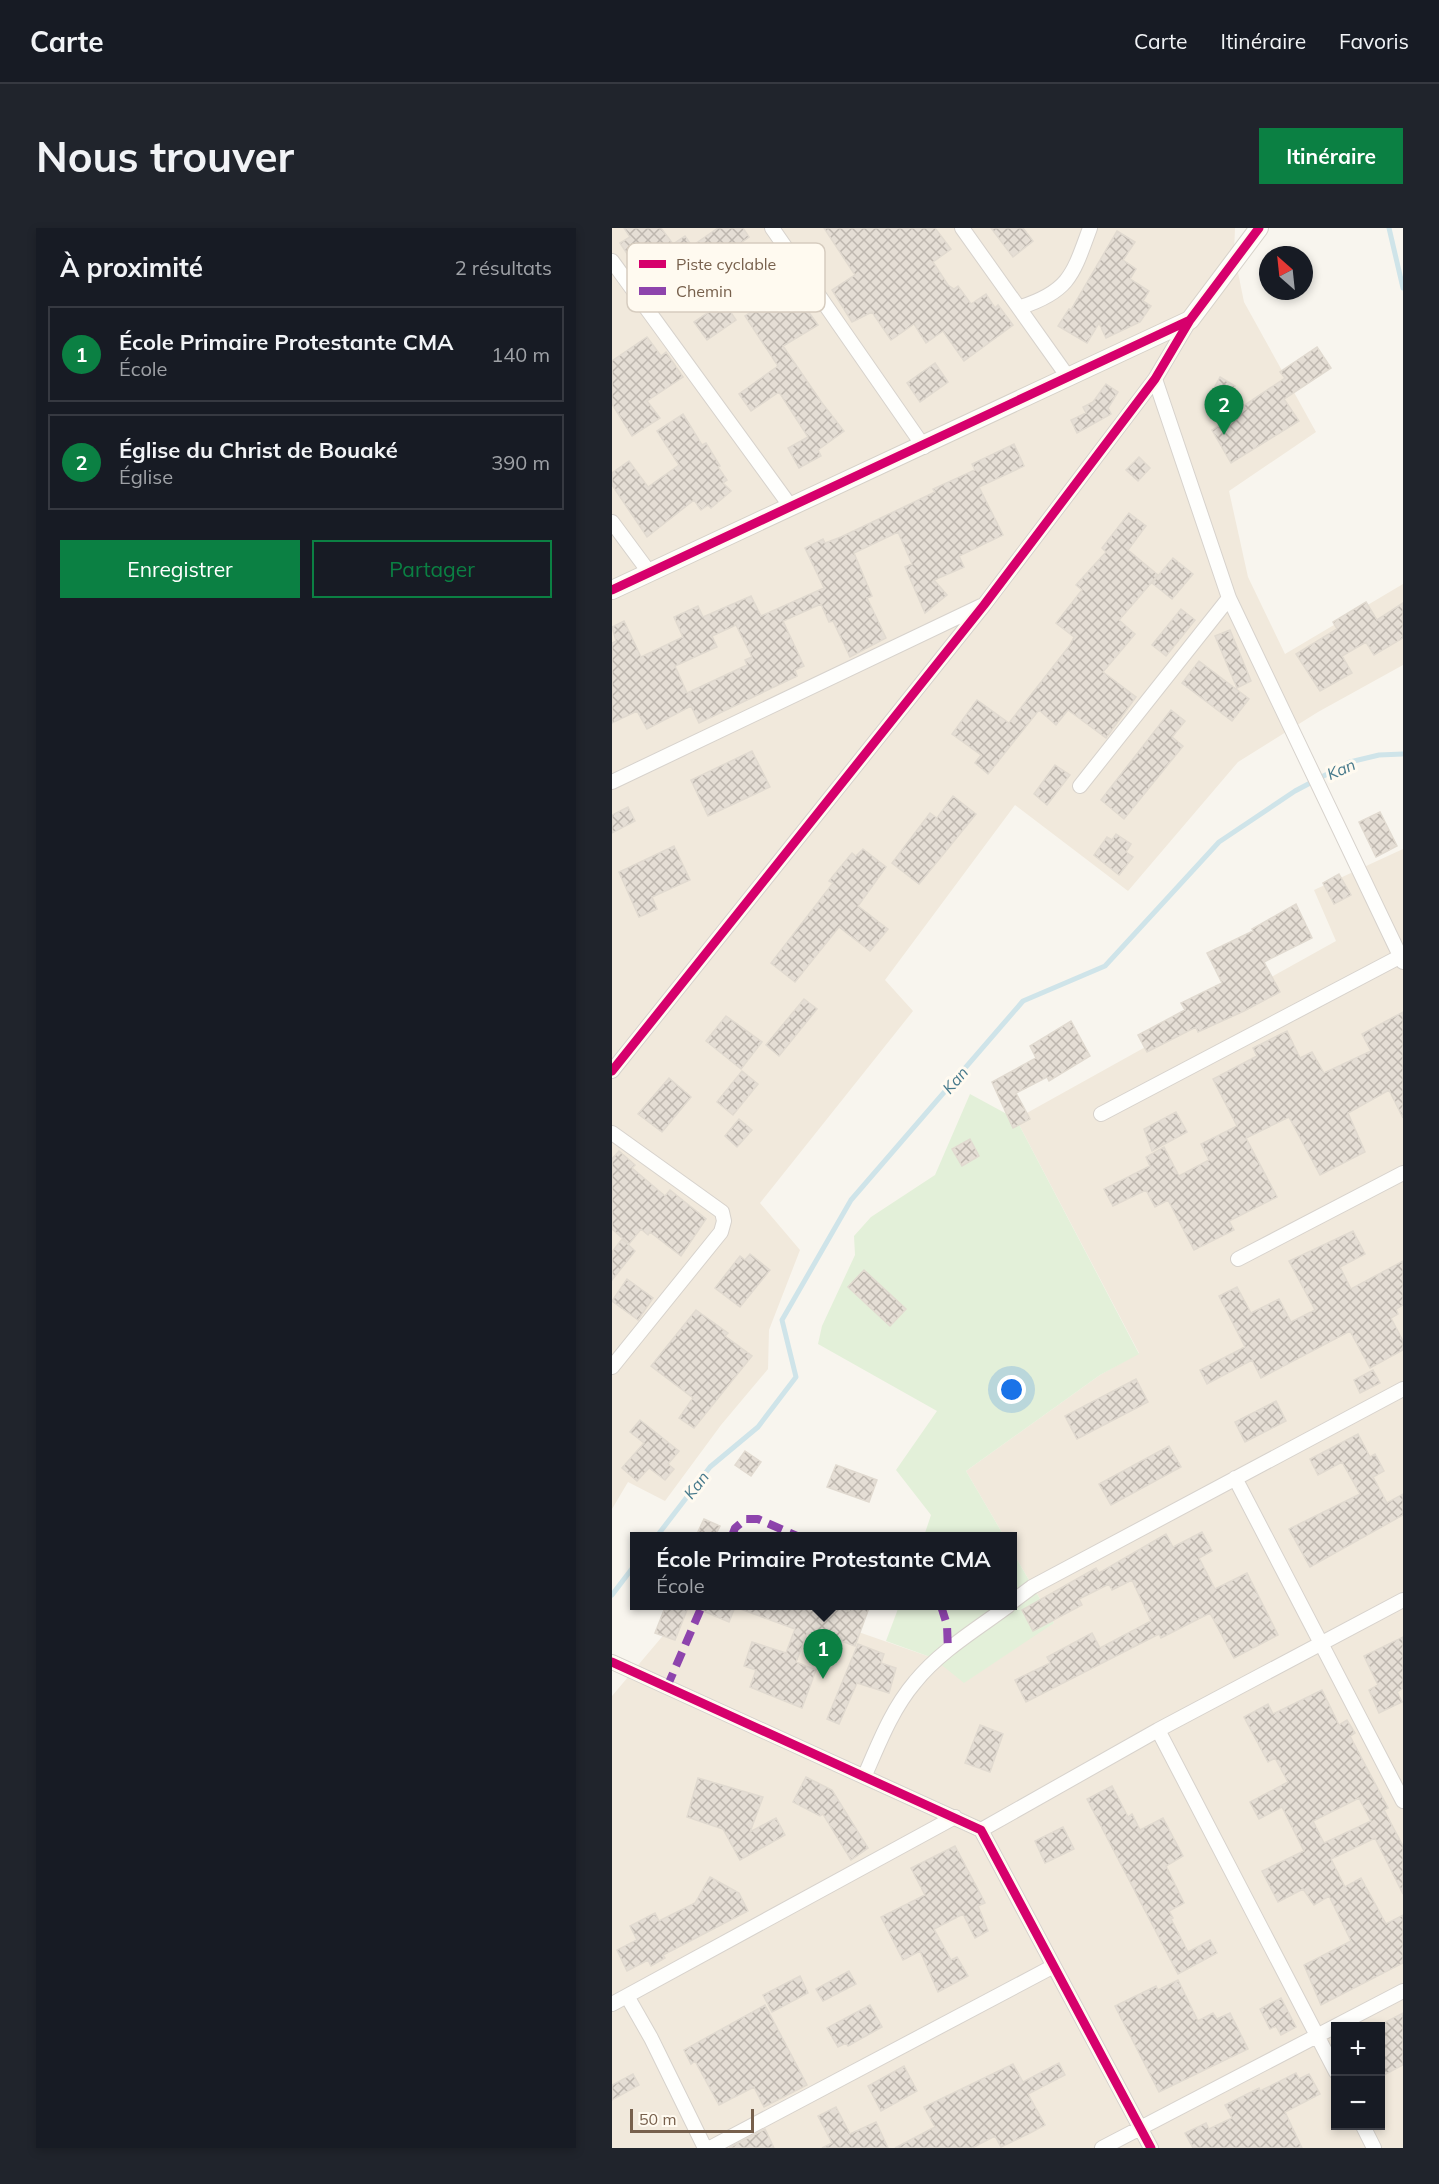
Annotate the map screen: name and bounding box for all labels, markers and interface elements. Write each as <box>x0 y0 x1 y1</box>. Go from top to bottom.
text: Carte <box>30 24 104 59</box>
text: Carte <box>1134 28 1188 54</box>
text: Itinéraire <box>1221 28 1306 54</box>
text: Favoris <box>1339 28 1409 54</box>
button: Itinéraire <box>1259 128 1403 184</box>
text: Nous trouver <box>36 130 294 183</box>
legend <box>627 243 825 312</box>
north arrow <box>1259 246 1313 300</box>
text: À proximité <box>60 251 203 284</box>
text: Piste cyclable <box>676 254 776 274</box>
text: 2 résultats <box>455 255 552 280</box>
text: Chemin <box>676 281 732 301</box>
text: École Primaire Protestante CMA <box>119 328 454 356</box>
text: 1 <box>76 342 88 367</box>
text: 140 m <box>491 342 550 367</box>
text: École <box>119 356 167 381</box>
pin: 2 <box>1204 386 1244 435</box>
text: Église du Christ de Bouaké <box>119 436 398 464</box>
text: 2 <box>76 450 88 475</box>
text: 390 m <box>491 450 550 475</box>
text: Église <box>119 464 173 489</box>
button: Enregistrer <box>60 540 300 598</box>
button: Partager <box>312 540 552 598</box>
water label: Kan <box>1324 754 1358 784</box>
water label: Kan <box>938 1062 972 1098</box>
your location <box>997 1375 1026 1404</box>
water label: Kan <box>679 1467 713 1503</box>
popup <box>630 1532 1017 1610</box>
text: École Primaire Protestante CMA <box>656 1545 991 1573</box>
text: École <box>656 1573 705 1598</box>
pin: 1 <box>804 1630 842 1679</box>
map controls <box>1331 2022 1385 2130</box>
button: + <box>1331 2022 1385 2076</box>
button: − <box>1331 2076 1385 2130</box>
scale bar <box>630 2106 754 2134</box>
text: 50 m <box>639 2109 676 2129</box>

